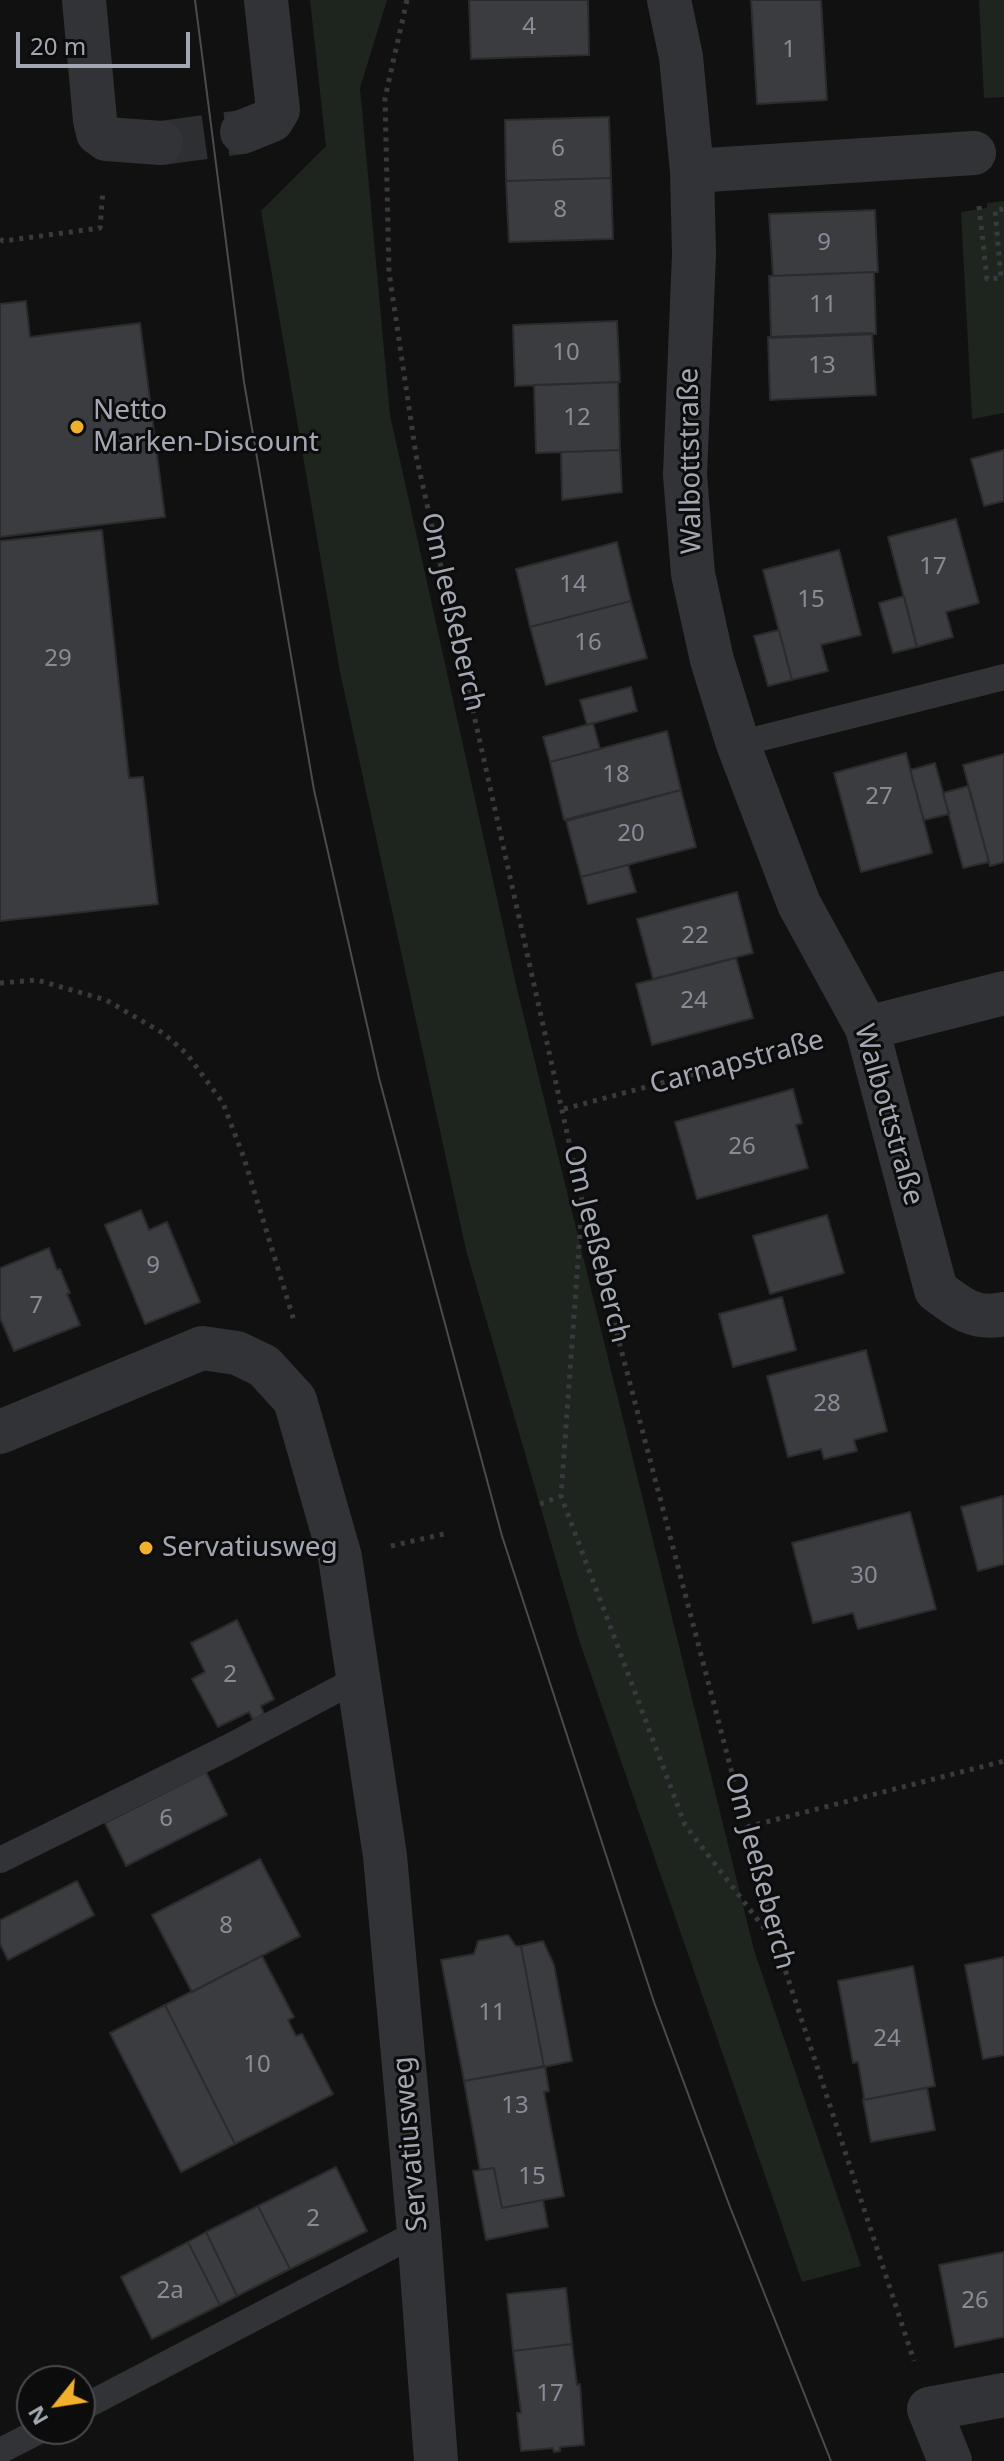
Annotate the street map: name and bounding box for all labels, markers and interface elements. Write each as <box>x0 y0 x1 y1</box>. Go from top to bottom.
house number: 4 <box>522 13 536 41</box>
scale bar <box>20 16 194 66</box>
text: 20 m <box>30 29 86 62</box>
house number: 1 <box>782 36 796 64</box>
house number: 6 <box>551 135 565 163</box>
house number: 8 <box>553 196 567 224</box>
house number: 9 <box>817 229 831 257</box>
house number: 11 <box>809 291 837 319</box>
house number: 10 <box>552 339 580 367</box>
house number: 13 <box>808 352 836 380</box>
street label: Walbottstraße <box>673 367 709 555</box>
place label: Netto Marken-Discount <box>93 394 319 460</box>
house number: 12 <box>563 404 591 432</box>
marker: Netto Marken-Discount <box>68 418 86 436</box>
street label: Om Jeeßeberch <box>413 509 491 715</box>
house number: 17 <box>919 553 947 581</box>
house number: 14 <box>559 571 587 599</box>
house number: 15 <box>797 586 825 614</box>
house number: 16 <box>574 629 602 657</box>
house number: 29 <box>44 645 72 673</box>
house number: 18 <box>602 761 630 789</box>
house number: 27 <box>865 783 893 811</box>
house number: 20 <box>617 820 645 848</box>
house number: 22 <box>681 922 709 950</box>
house number: 24 <box>680 987 708 1015</box>
street label: Walbottstraße <box>846 1021 930 1209</box>
street label: Carnapstraße <box>646 1024 828 1102</box>
house number: 26 <box>728 1133 756 1161</box>
street label: Om Jeeßeberch <box>555 1142 637 1346</box>
house number: 9 <box>146 1252 160 1280</box>
house number: 7 <box>29 1292 43 1320</box>
house number: 28 <box>813 1390 841 1418</box>
place label: Servatiusweg <box>162 1531 338 1565</box>
marker: Servatiusweg <box>137 1539 155 1557</box>
house number: 30 <box>850 1562 878 1590</box>
house number: 2 <box>223 1661 237 1689</box>
street label: Om Jeeßeberch <box>717 1769 801 1973</box>
house number: 6 <box>159 1805 173 1833</box>
house number: 8 <box>219 1912 233 1940</box>
house number: 11 <box>478 1999 506 2027</box>
house number: 24 <box>873 2025 901 2053</box>
house number: 10 <box>243 2051 271 2079</box>
street label: Servatiusweg <box>387 2055 435 2233</box>
house number: 13 <box>501 2092 529 2120</box>
house number: 15 <box>518 2163 546 2191</box>
house number: 2 <box>306 2205 320 2233</box>
house number: 2a <box>156 2277 184 2305</box>
house number: 26 <box>961 2287 989 2315</box>
north arrow <box>16 2365 96 2445</box>
house number: 17 <box>536 2380 564 2408</box>
text: N <box>19 2401 54 2431</box>

